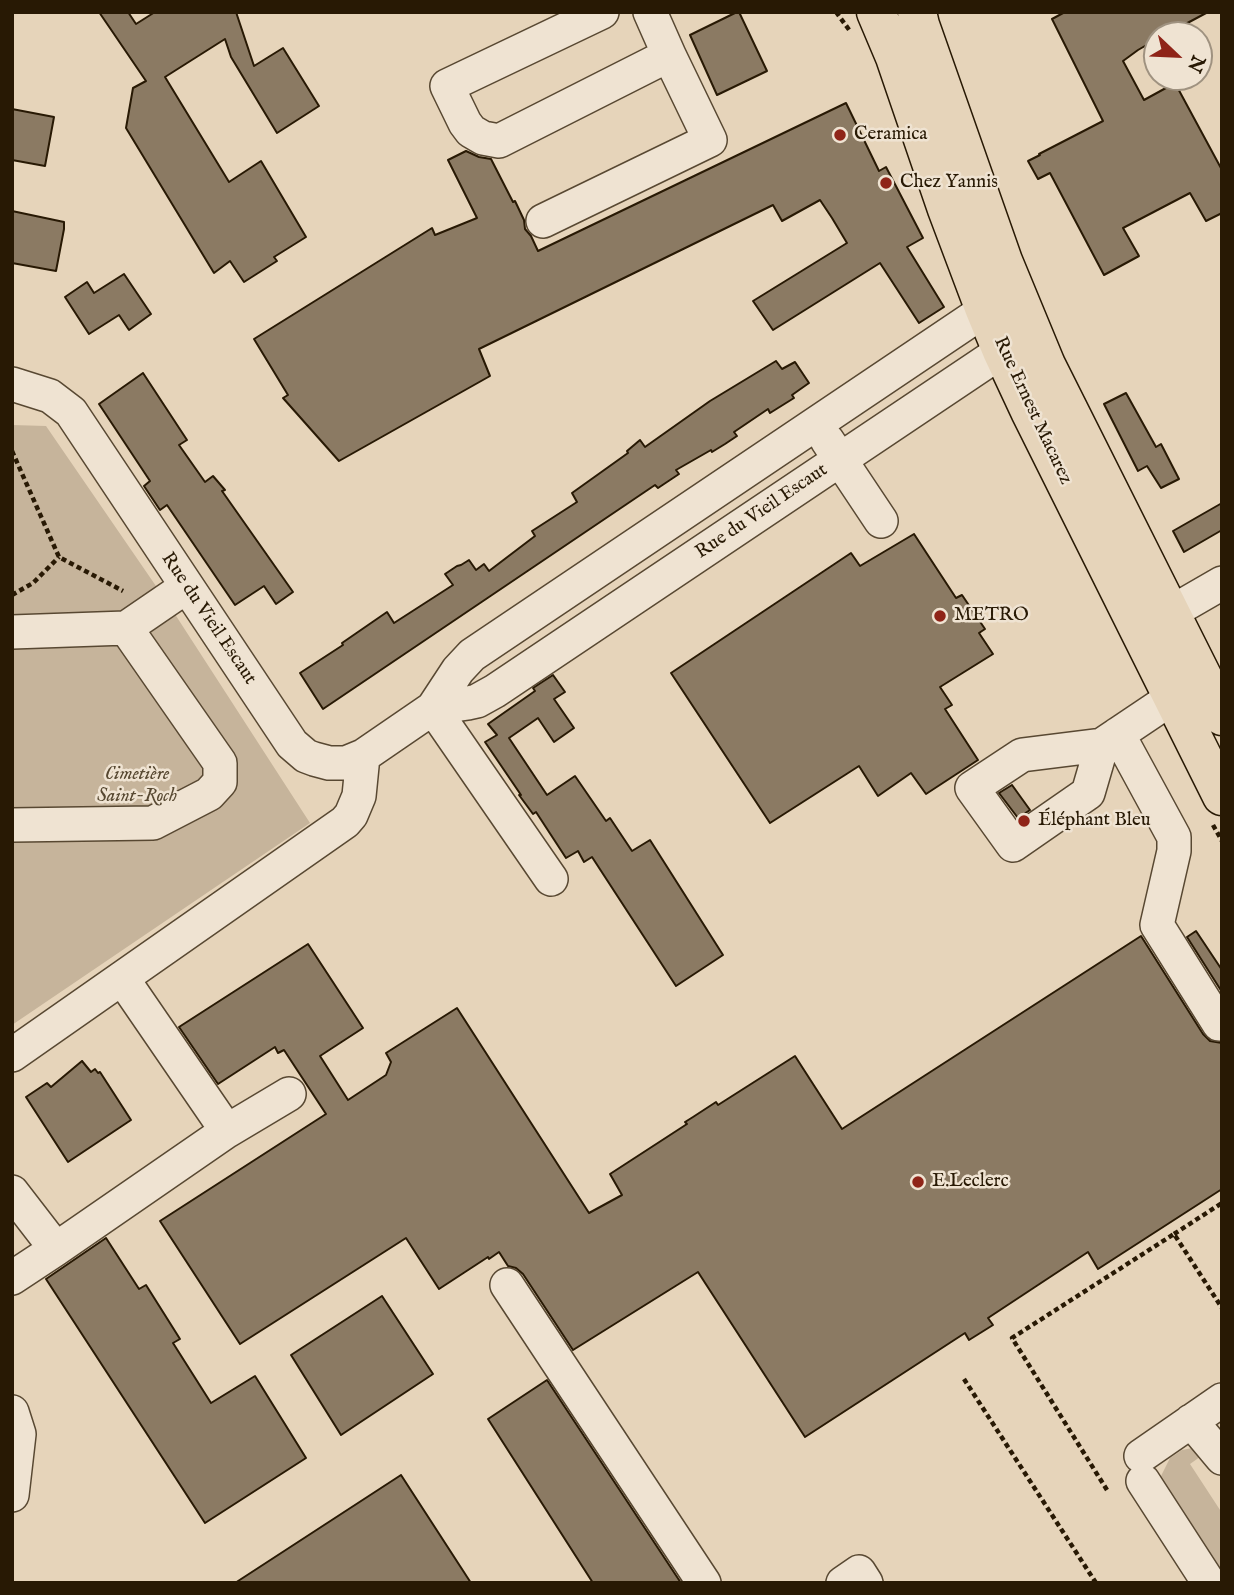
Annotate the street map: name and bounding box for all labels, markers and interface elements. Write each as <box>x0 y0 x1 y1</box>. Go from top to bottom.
north arrow <box>1143 21 1213 91</box>
text: N <box>1181 51 1210 76</box>
place label: Ceramica <box>854 124 928 146</box>
marker: Ceramica <box>832 127 848 143</box>
place label: Chez Yannis <box>900 172 998 194</box>
marker: Chez Yannis <box>878 175 894 191</box>
street label: Rue Ernest Macarez <box>988 334 1076 488</box>
street label: Rue du Vieil Escaut <box>692 459 832 565</box>
street label: Rue du Vieil Escaut <box>155 549 261 689</box>
place label: METRO <box>954 605 1029 627</box>
marker: METRO <box>932 608 948 624</box>
park label: Cimetière Saint-Roch <box>97 764 177 808</box>
place label: Éléphant Bleu <box>1038 810 1151 832</box>
marker: Éléphant Bleu <box>1016 813 1032 829</box>
place label: E.Leclerc <box>932 1171 1009 1193</box>
marker: E.Leclerc <box>910 1174 926 1190</box>

